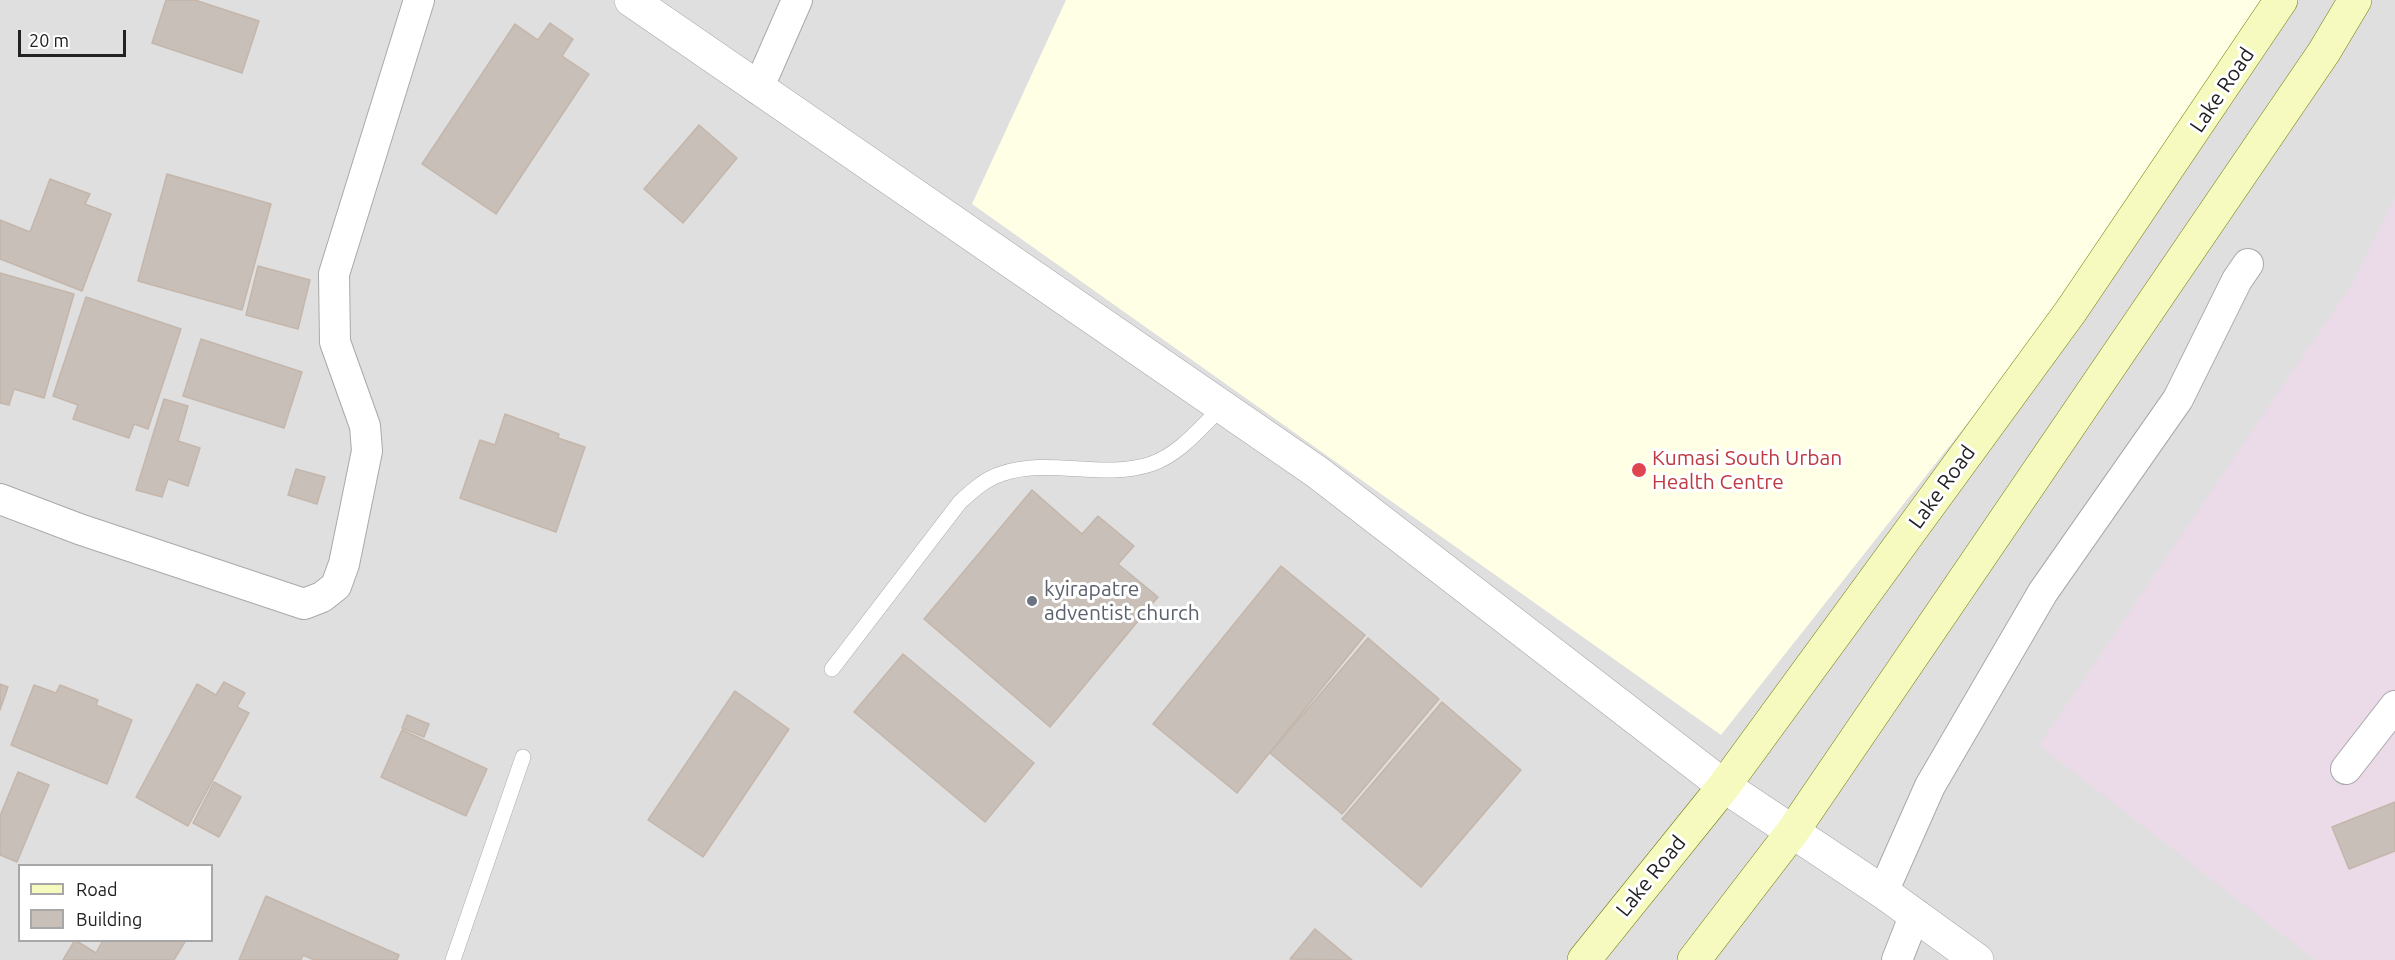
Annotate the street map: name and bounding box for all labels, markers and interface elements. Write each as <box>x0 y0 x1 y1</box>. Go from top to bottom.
scale bar <box>21 18 129 56</box>
text: 20 m <box>29 30 69 50</box>
street label: Lake Road <box>2185 43 2259 137</box>
street label: Lake Road <box>1903 441 1981 533</box>
place label: Kumasi South Urban Health Centre <box>1652 445 1842 495</box>
marker: Kumasi South Urban Health Centre <box>1630 461 1648 479</box>
place label: kyirapatre adventist church <box>1044 576 1200 626</box>
marker: kyirapatre adventist church <box>1025 594 1039 608</box>
street label: Lake Road <box>1611 831 1691 921</box>
legend <box>18 864 213 942</box>
text: Road <box>76 879 118 899</box>
text: Building <box>76 909 142 929</box>

